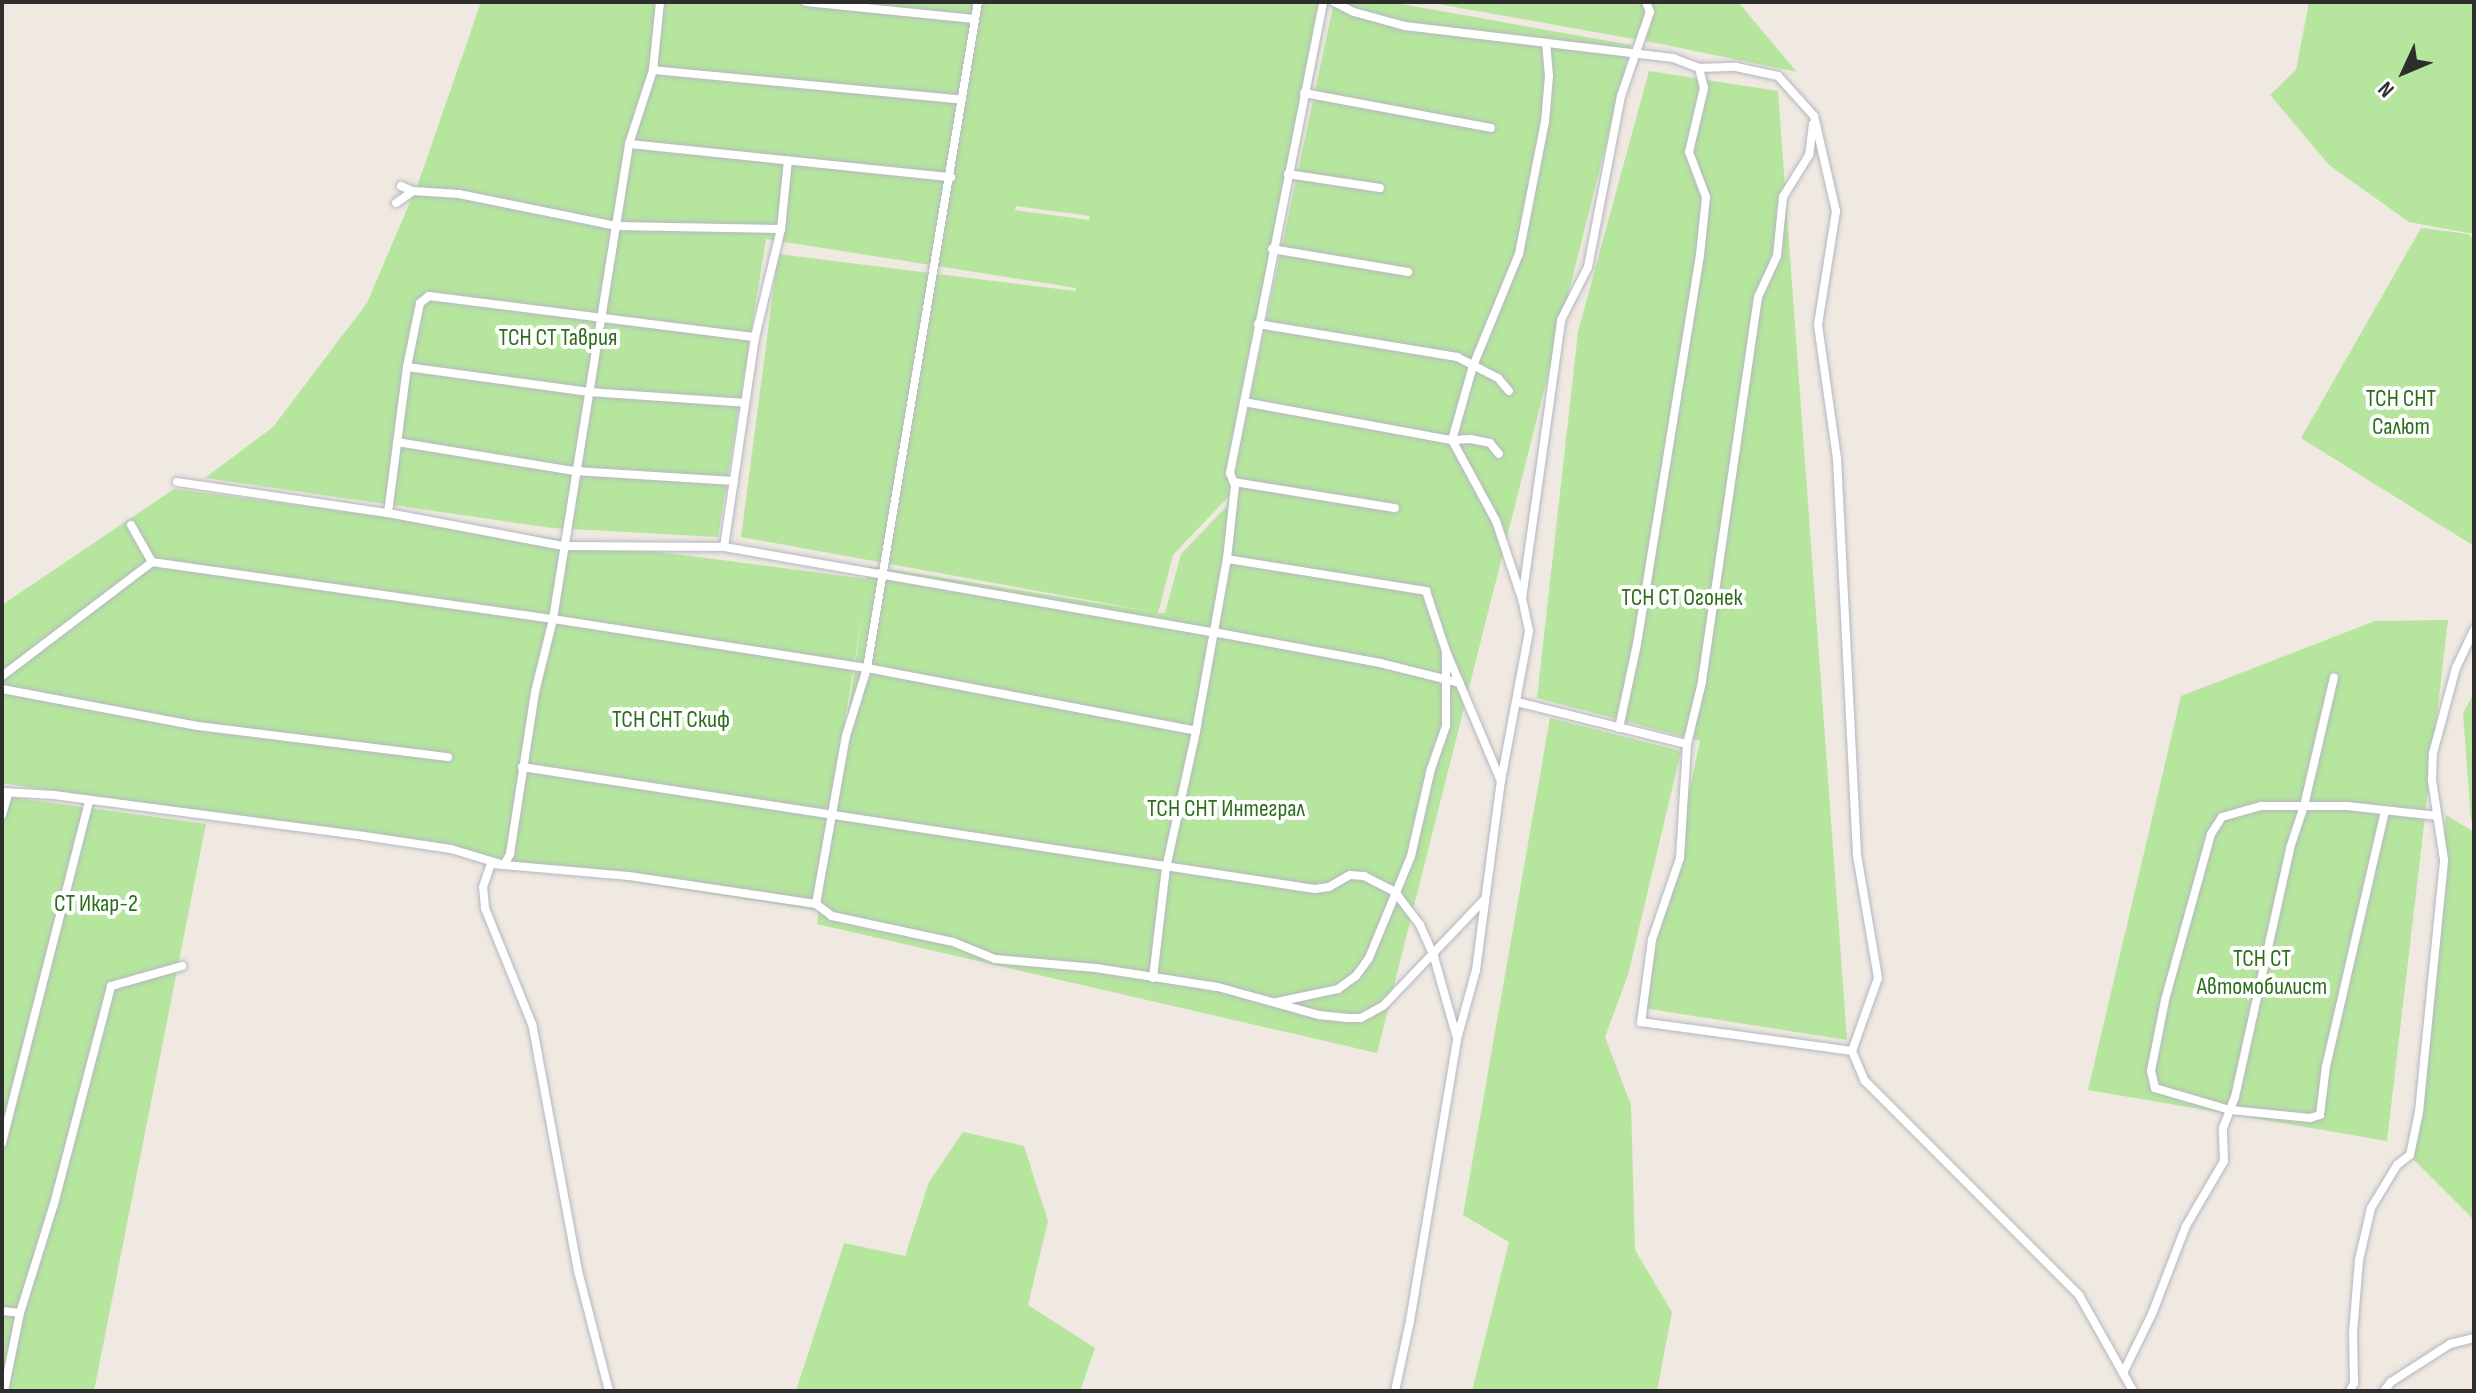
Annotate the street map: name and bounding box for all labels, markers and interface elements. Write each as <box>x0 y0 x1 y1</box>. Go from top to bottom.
north arrow <box>2364 32 2444 112</box>
text: N <box>2373 75 2400 103</box>
park label: ТСН СТ Таврия <box>499 324 617 352</box>
park label: ТСН СНТ Салют <box>2366 385 2436 441</box>
park label: ТСН СТ Огонек <box>1621 584 1743 612</box>
park label: ТСН СНТ Скиф <box>612 706 730 734</box>
park label: ТСН СНТ Интеграл <box>1147 795 1305 823</box>
park label: СТ Икар-2 <box>54 890 138 918</box>
park label: ТСН СТ Автомобилист <box>2197 945 2327 1001</box>

